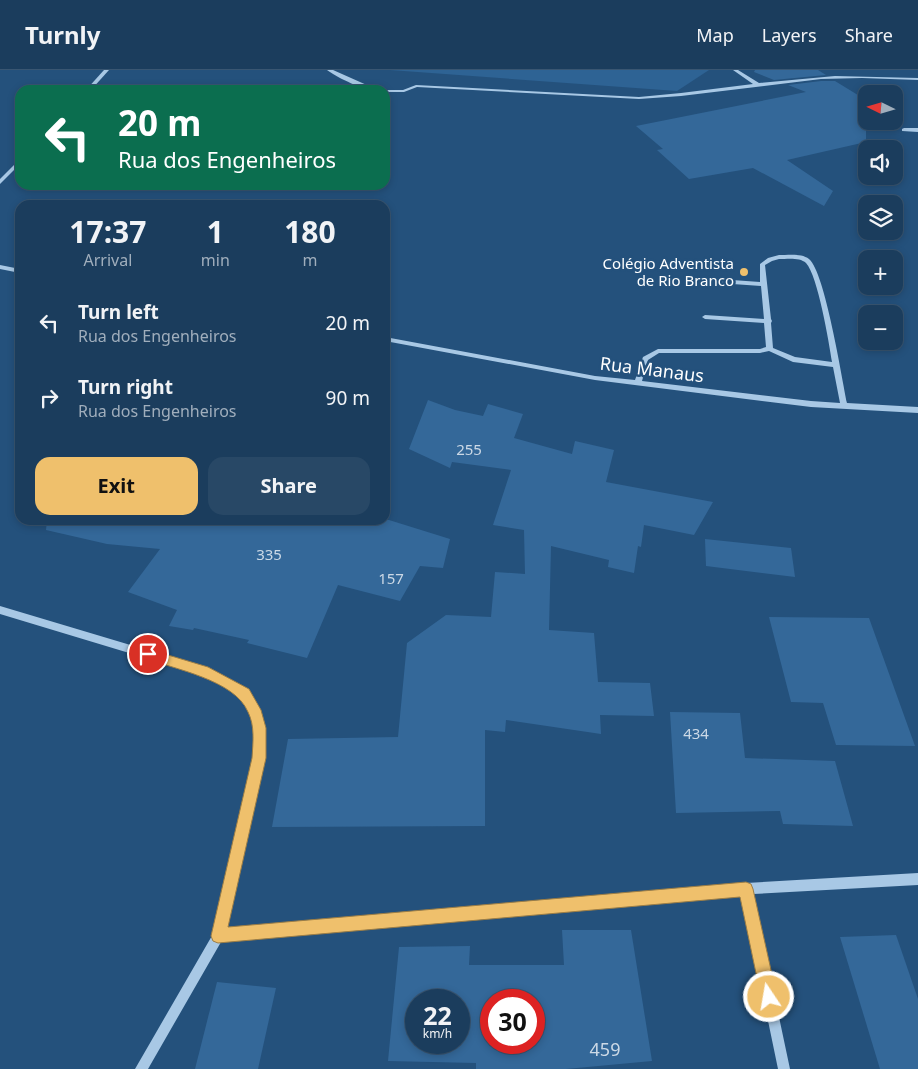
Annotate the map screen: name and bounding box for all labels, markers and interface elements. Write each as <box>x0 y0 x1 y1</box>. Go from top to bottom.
text: Turnly <box>25 18 100 51</box>
text: Map <box>696 23 734 47</box>
text: Layers <box>762 23 817 47</box>
text: Share <box>845 23 893 47</box>
north arrow <box>858 85 902 130</box>
map controls <box>858 85 903 350</box>
text: 20 m <box>118 99 201 146</box>
icon: left <box>35 105 100 170</box>
button: sound <box>858 140 903 185</box>
text: Rua dos Engenheiros <box>118 144 336 174</box>
button: layers <box>858 195 903 240</box>
text: 17:37 <box>69 211 146 252</box>
text: 1 <box>207 211 224 252</box>
text: 180 <box>284 211 336 252</box>
text: Arrival <box>83 249 132 271</box>
text: min <box>201 249 230 271</box>
text: m <box>302 249 317 271</box>
button: + <box>858 250 903 295</box>
place label: Colégio Adventista de Rio Branco <box>603 253 734 290</box>
marker: Colégio Adventista de Rio Branco <box>738 266 750 278</box>
text: Turn left <box>78 299 159 325</box>
button: − <box>858 305 903 350</box>
icon: left <box>35 309 63 337</box>
text: 20 m <box>326 310 370 336</box>
text: Rua dos Engenheiros <box>78 325 237 347</box>
street label: Rua Manaus <box>599 351 705 387</box>
text: Turn right <box>78 374 173 400</box>
icon: right <box>35 384 63 412</box>
text: 90 m <box>326 385 370 411</box>
text: Rua dos Engenheiros <box>78 400 237 422</box>
house number: 255 <box>456 439 482 459</box>
button: Exit <box>35 457 198 515</box>
button: Share <box>208 457 370 515</box>
house number: 335 <box>256 544 282 564</box>
house number: 157 <box>378 568 404 588</box>
pin <box>127 633 169 675</box>
icon: arrive <box>134 640 162 668</box>
house number: 434 <box>683 723 709 743</box>
position arrow <box>742 970 794 1022</box>
speed limit sign: 30 <box>480 989 545 1054</box>
text: 22 <box>423 998 452 1032</box>
text: km/h <box>423 1025 452 1042</box>
house number: 459 <box>590 1037 620 1061</box>

